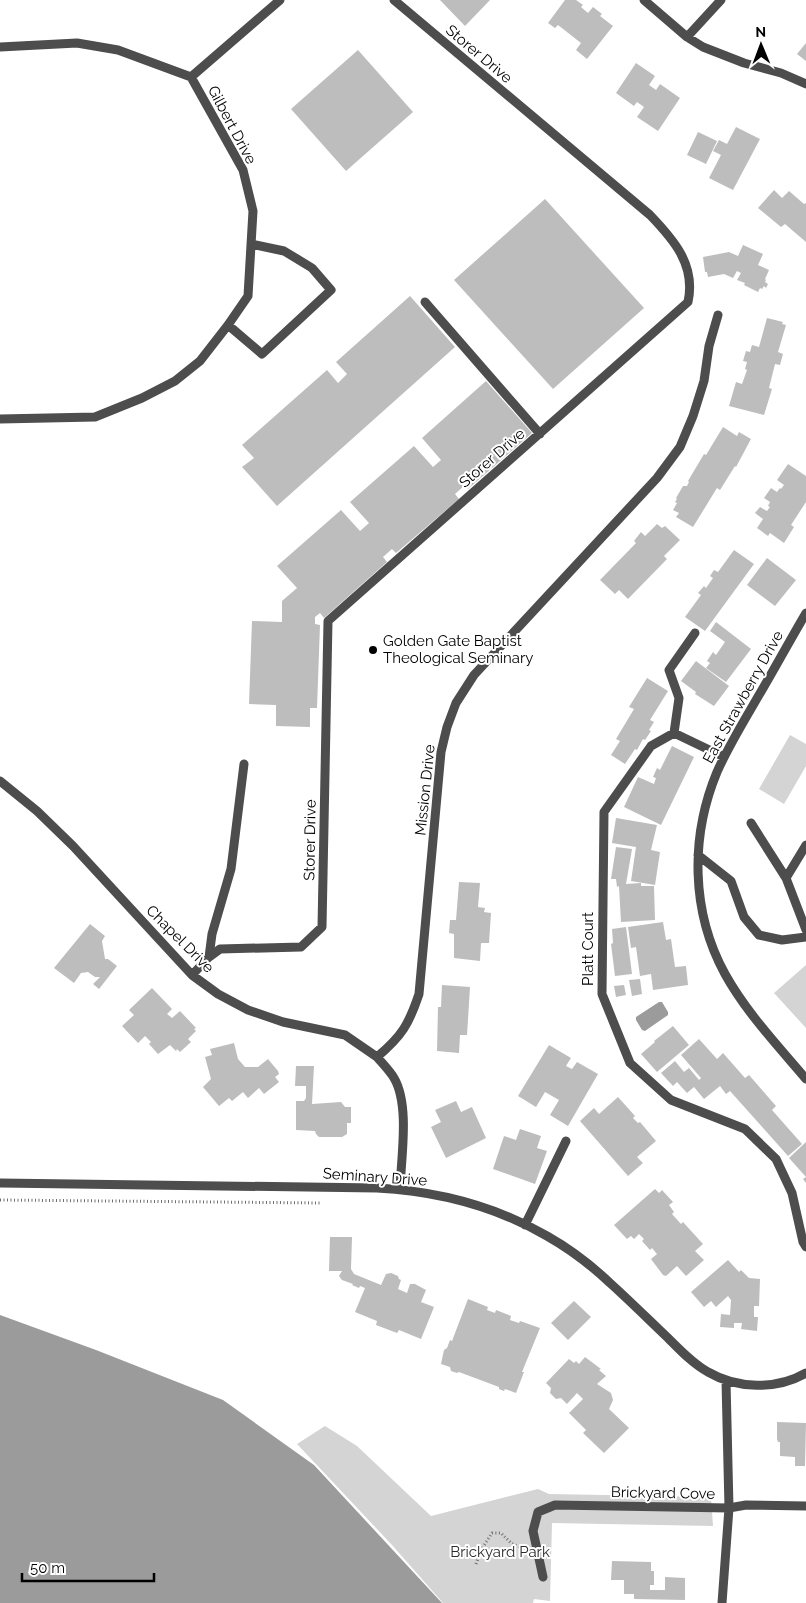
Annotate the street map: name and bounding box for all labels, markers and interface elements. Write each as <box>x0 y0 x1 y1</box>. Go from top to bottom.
north arrow <box>736 20 786 70</box>
street label: Storer Drive <box>442 21 516 87</box>
text: N <box>755 24 766 40</box>
street label: Gilbert Drive <box>204 83 260 167</box>
street label: Storer Drive <box>455 424 529 491</box>
street label: East Strawberry Drive <box>699 627 787 766</box>
place label: Golden Gate Baptist Theological Seminary <box>383 632 533 667</box>
marker: Golden Gate Baptist Theological Seminary <box>367 644 379 656</box>
street label: Mission Drive <box>411 743 439 836</box>
street label: Storer Drive <box>300 799 320 881</box>
street label: Chapel Drive <box>142 901 218 977</box>
street label: Platt Court <box>579 912 597 986</box>
street label: Seminary Drive <box>322 1164 428 1190</box>
street label: Brickyard Cove <box>611 1483 716 1503</box>
park label: Brickyard Park <box>450 1543 550 1561</box>
scale bar <box>22 1550 155 1582</box>
text: 50 m <box>30 1559 65 1577</box>

